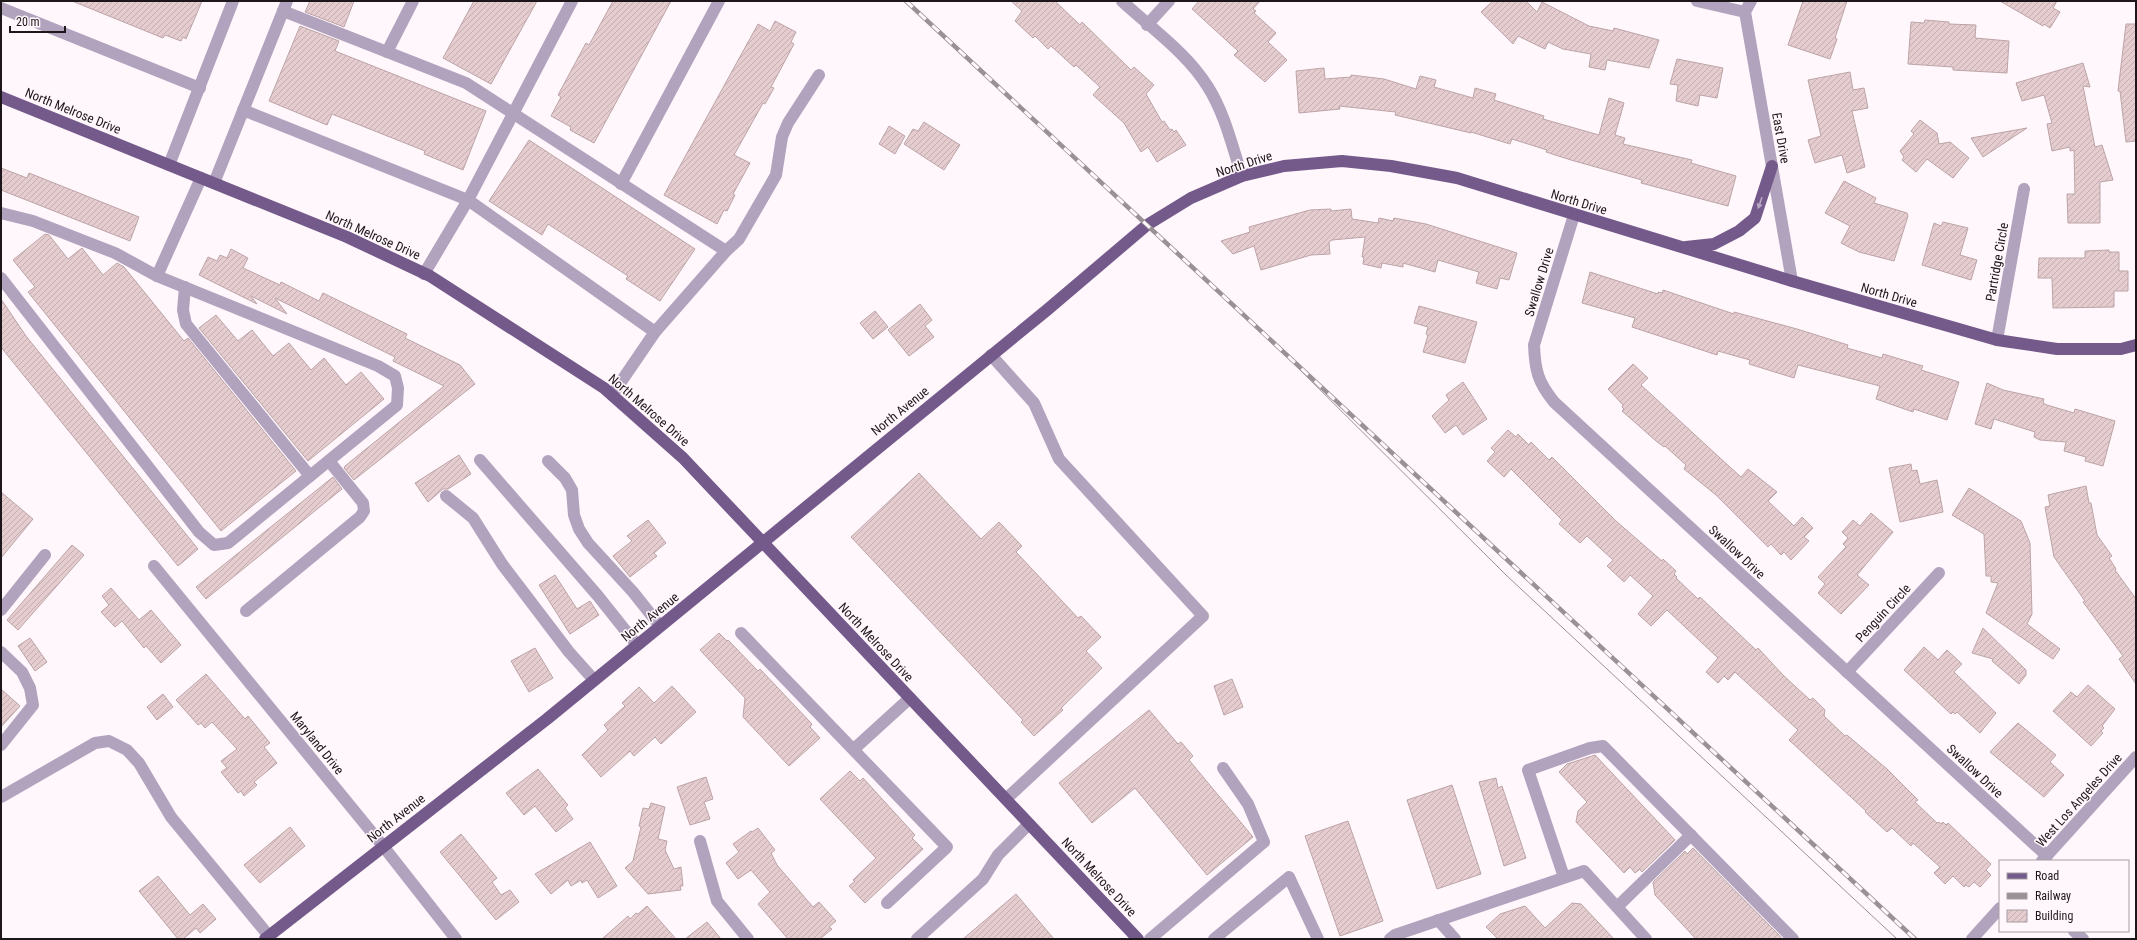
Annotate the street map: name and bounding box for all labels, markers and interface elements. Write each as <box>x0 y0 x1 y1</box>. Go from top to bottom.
scale bar <box>10 8 65 34</box>
text: 20 m <box>16 15 40 29</box>
street label: North Melrose Drive <box>23 85 123 137</box>
street label: East Drive <box>1769 111 1793 165</box>
street label: North Drive <box>1214 148 1274 180</box>
street label: North Drive <box>1549 186 1609 218</box>
one-way arrow <box>1756 198 1762 210</box>
street label: North Melrose Drive <box>323 207 423 263</box>
street label: Partridge Circle <box>1983 221 2011 303</box>
street label: Swallow Drive <box>1521 246 1557 318</box>
street label: North Drive <box>1859 280 1919 310</box>
street label: North Melrose Drive <box>606 371 692 449</box>
street label: North Avenue <box>868 383 932 439</box>
street label: Swallow Drive <box>1706 522 1768 582</box>
street label: Penguin Circle <box>1852 581 1914 645</box>
street label: North Avenue <box>618 589 682 645</box>
street label: North Melrose Drive <box>836 600 916 684</box>
street label: Maryland Drive <box>287 709 347 777</box>
street label: Swallow Drive <box>1944 741 2006 801</box>
street label: West Los Angeles Drive <box>2033 750 2125 850</box>
street label: North Avenue <box>364 791 428 845</box>
street label: North Melrose Drive <box>1059 835 1139 919</box>
legend <box>1999 860 2129 932</box>
text: Road <box>2035 869 2059 883</box>
text: Railway <box>2035 889 2071 903</box>
text: Building <box>2035 909 2073 923</box>

